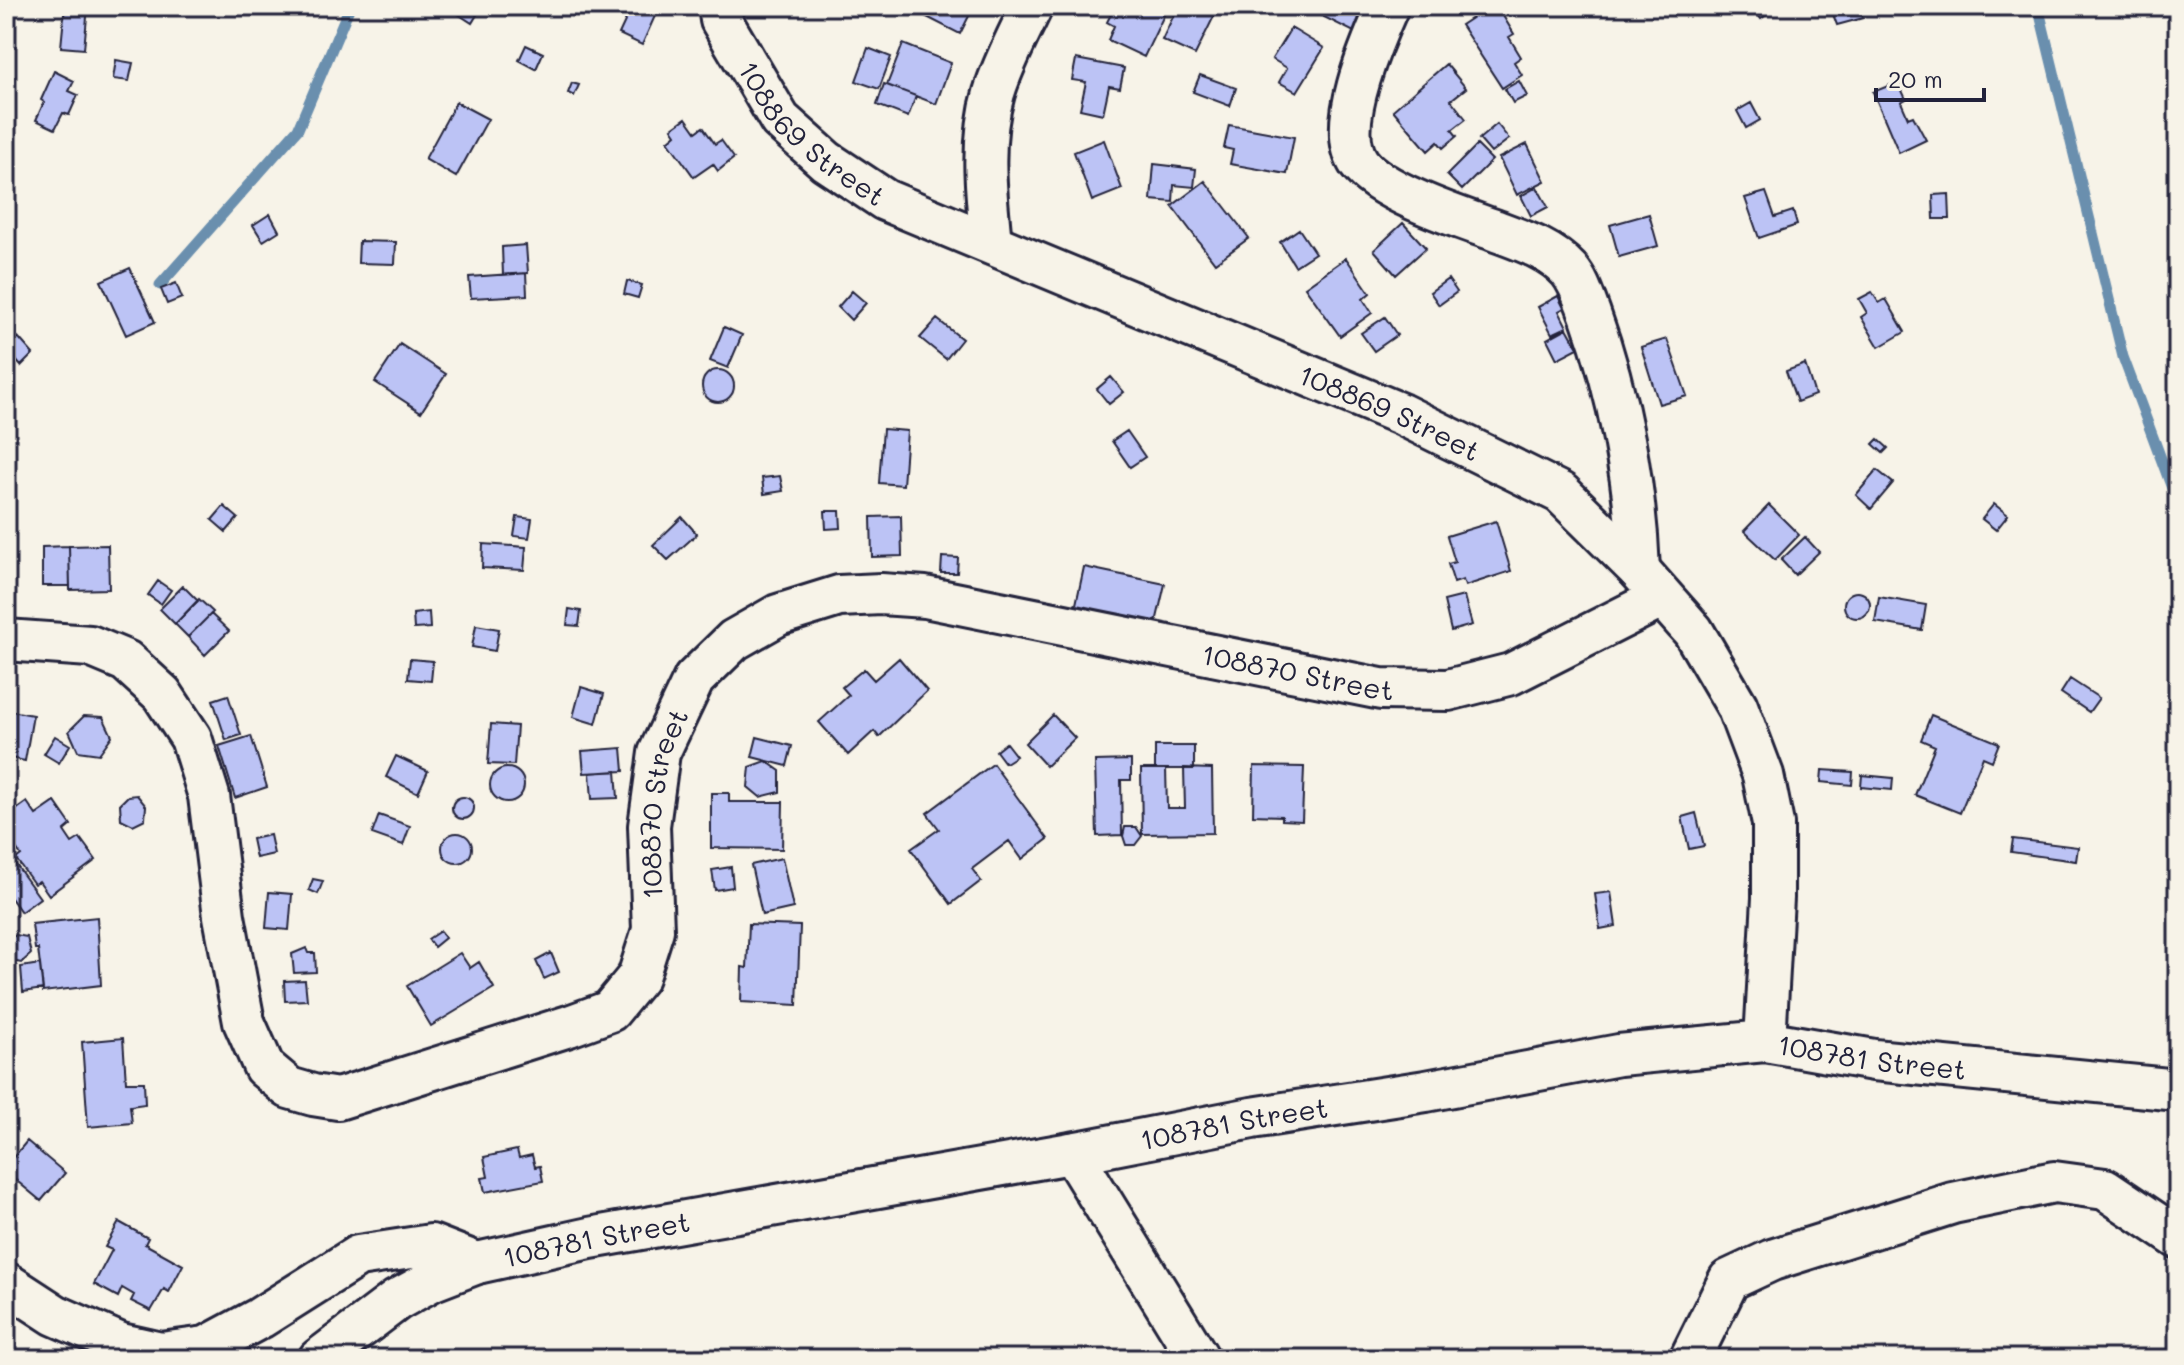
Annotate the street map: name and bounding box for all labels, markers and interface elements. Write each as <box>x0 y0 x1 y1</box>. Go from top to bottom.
scale bar <box>1876 52 1984 102</box>
street label: 108869 Street <box>731 54 892 213</box>
text: 20 m <box>1888 63 1943 94</box>
street label: 108869 Street <box>1294 356 1486 468</box>
street label: 108870 Street <box>1199 635 1394 707</box>
street label: 108870 Street <box>631 702 696 900</box>
street label: 108781 Street <box>1775 1026 1968 1087</box>
street label: 108781 Street <box>1137 1089 1330 1157</box>
street label: 108781 Street <box>499 1203 693 1275</box>

